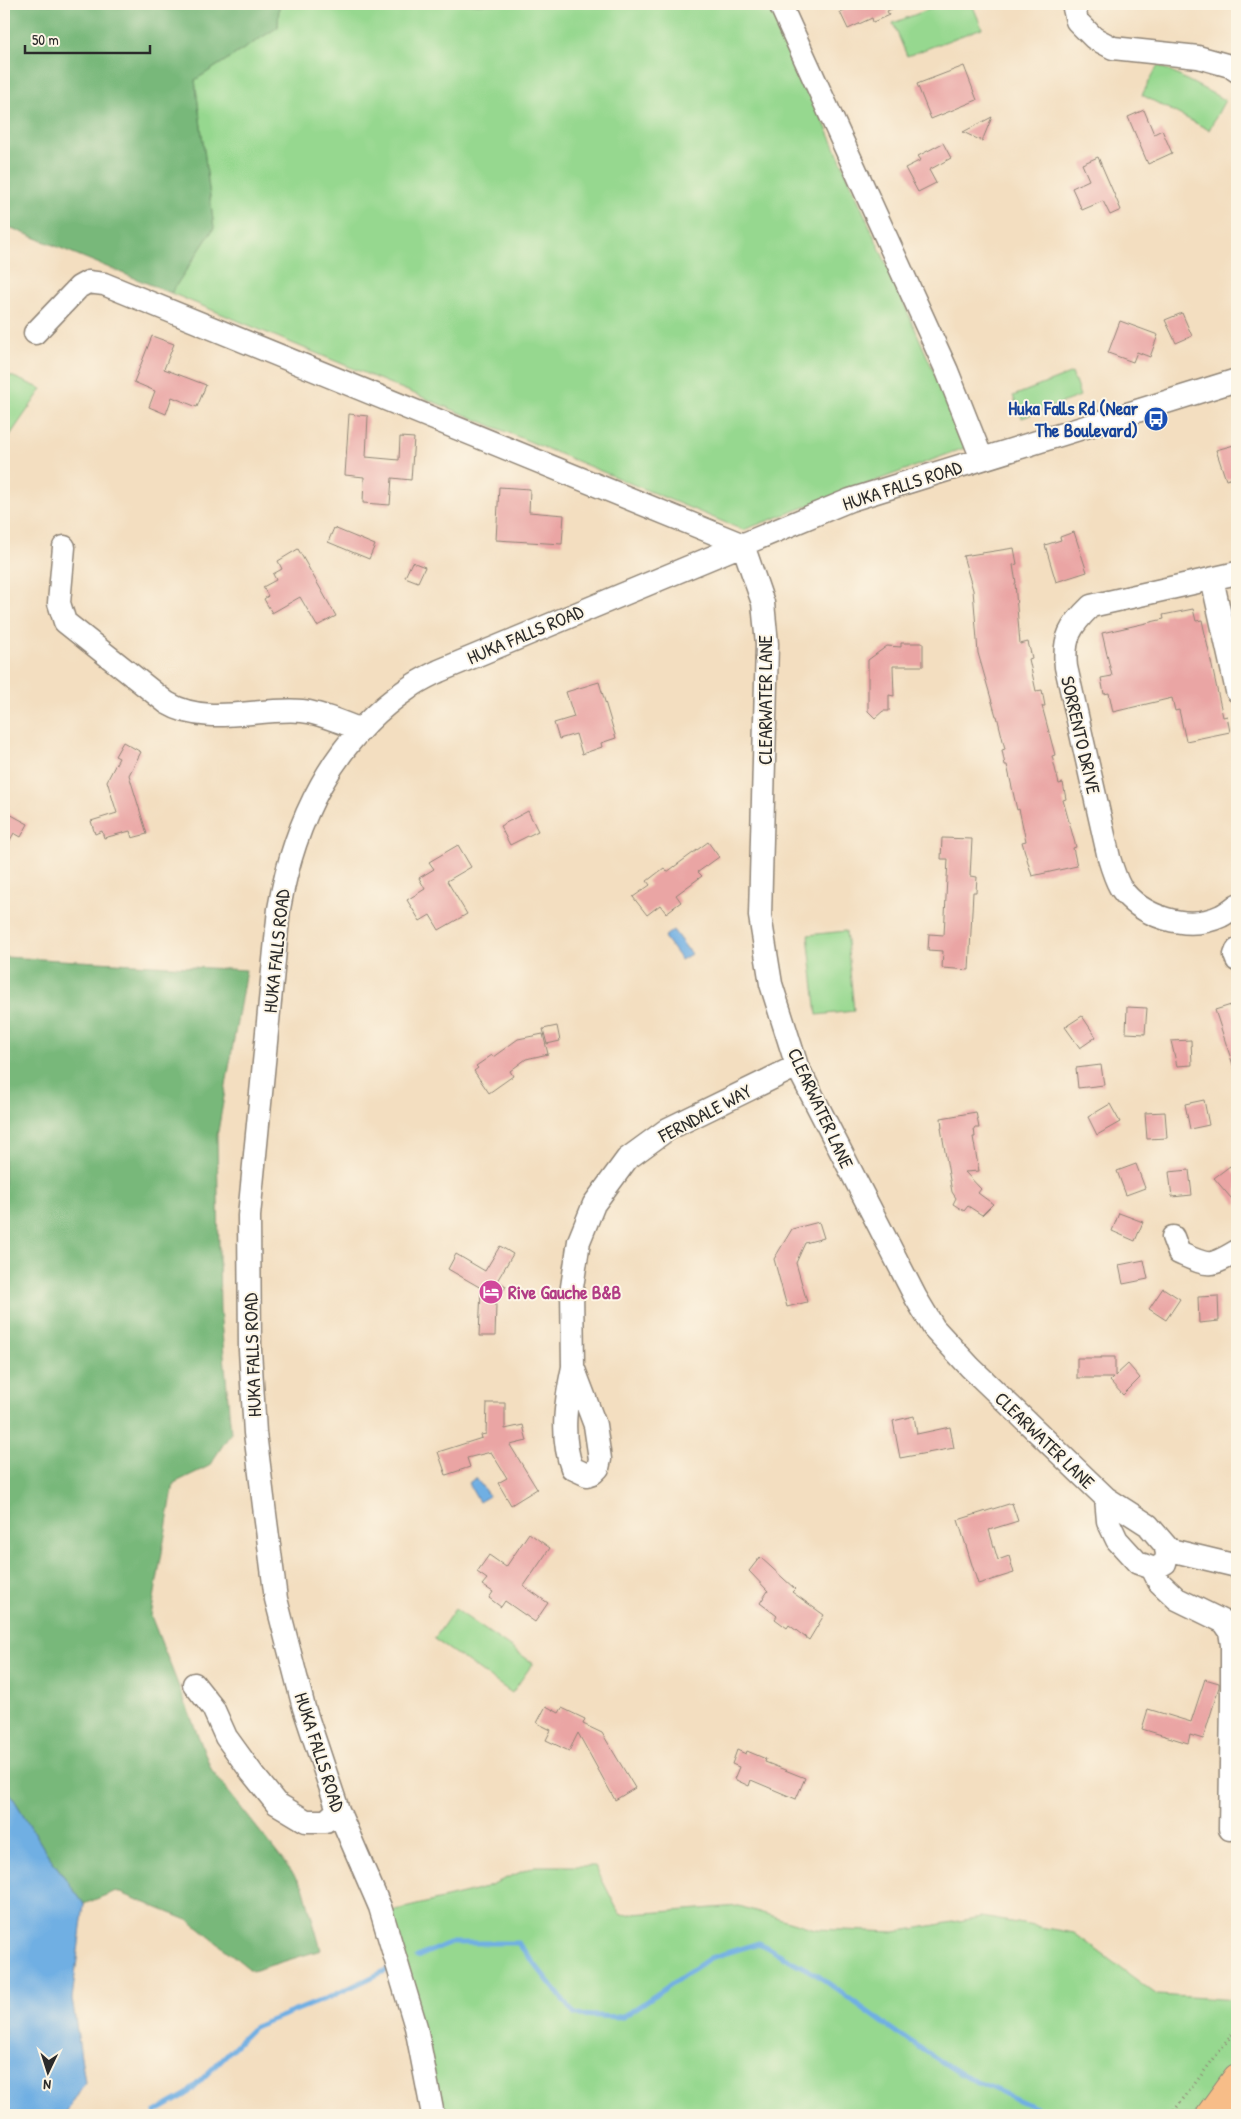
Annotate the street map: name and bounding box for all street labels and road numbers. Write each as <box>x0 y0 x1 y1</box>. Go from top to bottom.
street label: HUKA FALLS ROAD <box>839 453 965 517</box>
street label: HUKA FALLS ROAD <box>463 598 587 670</box>
street label: CLEARWATER LANE <box>752 634 778 765</box>
street label: SORRENTO DRIVE <box>1055 674 1107 797</box>
street label: HUKA FALLS ROAD <box>257 888 295 1014</box>
street label: CLEARWATER LANE <box>782 1044 860 1173</box>
street label: FERNDALE WAY <box>653 1077 757 1149</box>
street label: HUKA FALLS ROAD <box>237 1293 267 1417</box>
street label: CLEARWATER LANE <box>989 1386 1101 1495</box>
street label: HUKA FALLS ROAD <box>288 1689 352 1815</box>

